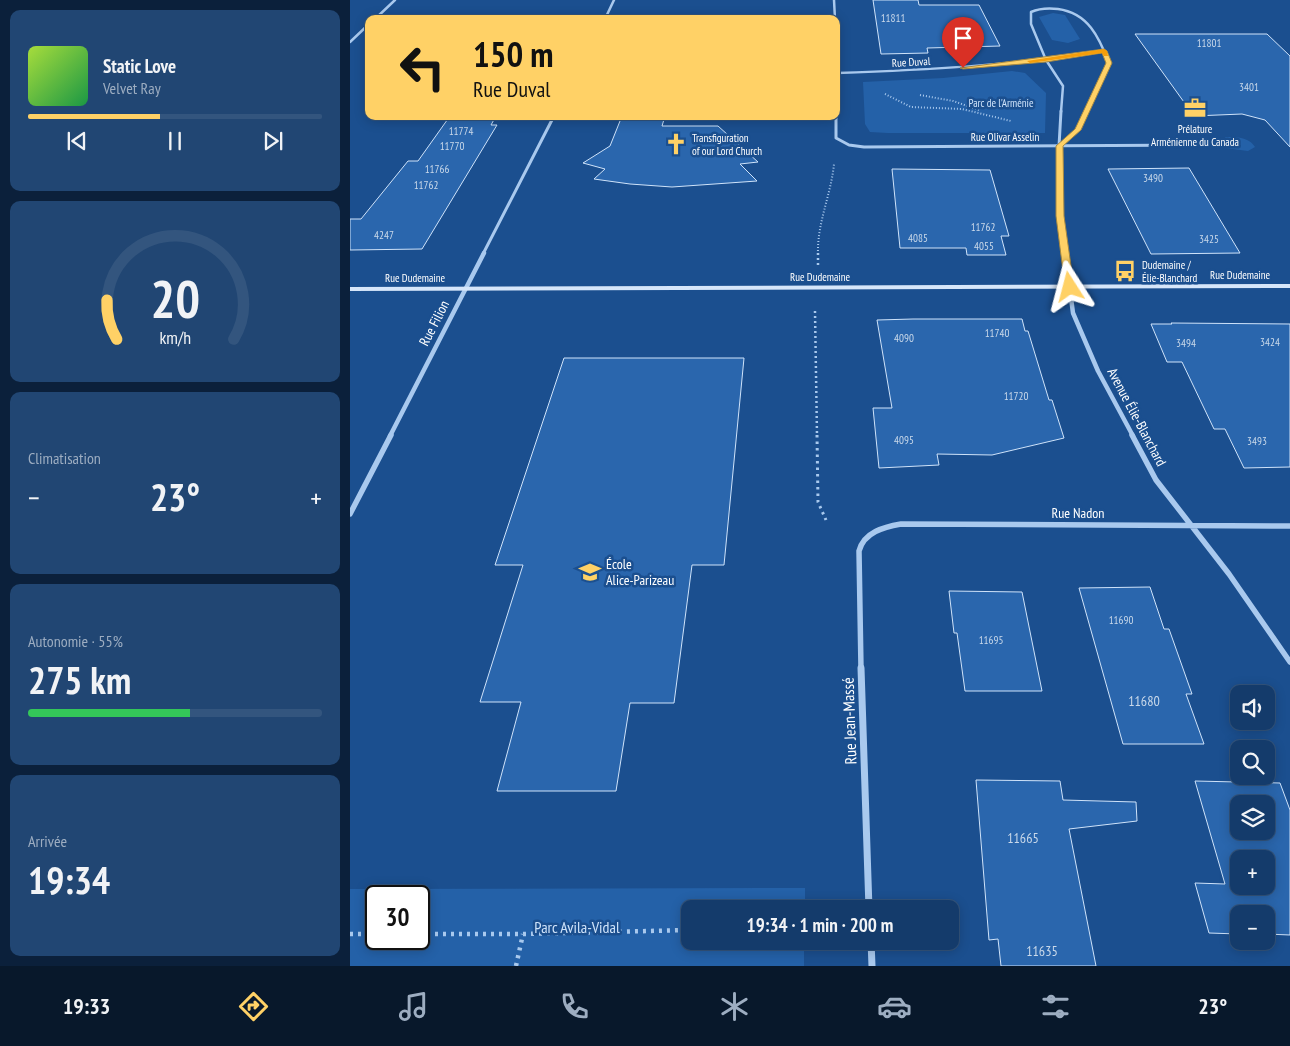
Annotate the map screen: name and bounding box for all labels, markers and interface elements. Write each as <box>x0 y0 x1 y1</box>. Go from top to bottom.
house number: 11811 <box>881 11 905 25</box>
pin <box>942 17 984 68</box>
icon: arrive <box>949 24 977 52</box>
text: 150 m <box>473 31 554 77</box>
icon: left <box>390 35 455 100</box>
house number: 11801 <box>1197 36 1221 50</box>
text: Static Love <box>103 54 176 78</box>
street label: Rue Duval <box>891 54 931 70</box>
text: Rue Duval <box>473 75 550 103</box>
text: Velvet Ray <box>103 78 161 98</box>
house number: 3401 <box>1239 80 1259 94</box>
office icon: Prélature Arménienne du Canada <box>1182 95 1208 121</box>
park label: Parc de l'Arménie <box>969 96 1034 110</box>
place label: Prélature Arménienne du Canada <box>1151 122 1239 149</box>
house number: 11774 <box>449 124 473 138</box>
icon: previous <box>63 127 91 155</box>
icon: pause <box>161 127 189 155</box>
icon: next <box>259 127 287 155</box>
street label: Rue Olivar Asselin <box>971 130 1039 144</box>
church icon: Transfiguration of our Lord Church <box>663 131 689 157</box>
place label: Transfiguration of our Lord Church <box>692 131 762 158</box>
house number: 11770 <box>440 139 464 153</box>
house number: 11766 <box>425 162 449 176</box>
house number: 3490 <box>1143 171 1163 185</box>
house number: 11762 <box>414 178 438 192</box>
house number: 11762 <box>971 220 995 234</box>
house number: 4247 <box>374 228 394 242</box>
house number: 4085 <box>908 231 928 245</box>
house number: 3425 <box>1199 232 1219 246</box>
house number: 4055 <box>974 239 994 253</box>
bus stop icon: Dudemaine / Élie-Blanchard <box>1112 258 1138 284</box>
place label: Dudemaine / Élie-Blanchard <box>1142 258 1198 285</box>
position arrow <box>1043 260 1095 312</box>
text: 20 <box>150 265 200 332</box>
street label: Rue Dudemaine <box>1210 268 1271 282</box>
street label: Rue Dudemaine <box>790 270 851 284</box>
street label: Rue Dudemaine <box>385 271 446 285</box>
street label: Rue Filion <box>415 297 453 349</box>
text: km/h <box>159 326 191 349</box>
house number: 11740 <box>985 326 1009 340</box>
house number: 4090 <box>894 331 914 345</box>
house number: 3424 <box>1260 335 1280 349</box>
house number: 3494 <box>1176 336 1196 350</box>
street label: Avenue Élie-Blanchard <box>1104 365 1170 469</box>
house number: 11720 <box>1004 389 1028 403</box>
house number: 4095 <box>894 433 914 447</box>
house number: 3493 <box>1247 434 1267 448</box>
text: Climatisation <box>28 448 101 468</box>
text: 23° <box>150 472 200 521</box>
text: − <box>28 479 40 516</box>
text: + <box>310 479 322 516</box>
street label: Rue Nadon <box>1052 504 1104 522</box>
place label: École Alice-Parizeau <box>606 555 674 589</box>
school or university icon: École Alice-Parizeau <box>577 559 603 585</box>
house number: 11690 <box>1109 613 1133 627</box>
text: Autonomie · 55% <box>28 631 123 651</box>
house number: 11695 <box>979 633 1003 647</box>
text: 275 km <box>28 655 131 704</box>
street label: Rue Jean-Massé <box>837 677 861 765</box>
map controls <box>1230 685 1275 950</box>
button: sound <box>1230 685 1275 730</box>
house number: 11680 <box>1128 692 1160 710</box>
button: search <box>1230 740 1275 785</box>
button: layers <box>1230 795 1275 840</box>
house number: 11665 <box>1007 829 1039 847</box>
text: Arrivée <box>28 831 67 851</box>
button: + <box>1230 850 1275 895</box>
text: 19:34 <box>28 855 110 904</box>
speed limit sign: 30 <box>365 885 430 950</box>
button: − <box>1230 905 1275 950</box>
text: 19:34 · 1 min · 200 m <box>747 913 893 937</box>
park label: Parc Avila-Vidal <box>534 917 620 937</box>
house number: 11635 <box>1026 942 1058 960</box>
icon: directions <box>236 989 271 1024</box>
icon: music <box>396 989 431 1024</box>
icon: phone <box>557 989 592 1024</box>
icon: climate <box>717 989 752 1024</box>
icon: car <box>877 989 912 1024</box>
icon: filters <box>1038 989 1073 1024</box>
text: 19:33 <box>63 992 110 1020</box>
text: 23° <box>1198 992 1227 1020</box>

